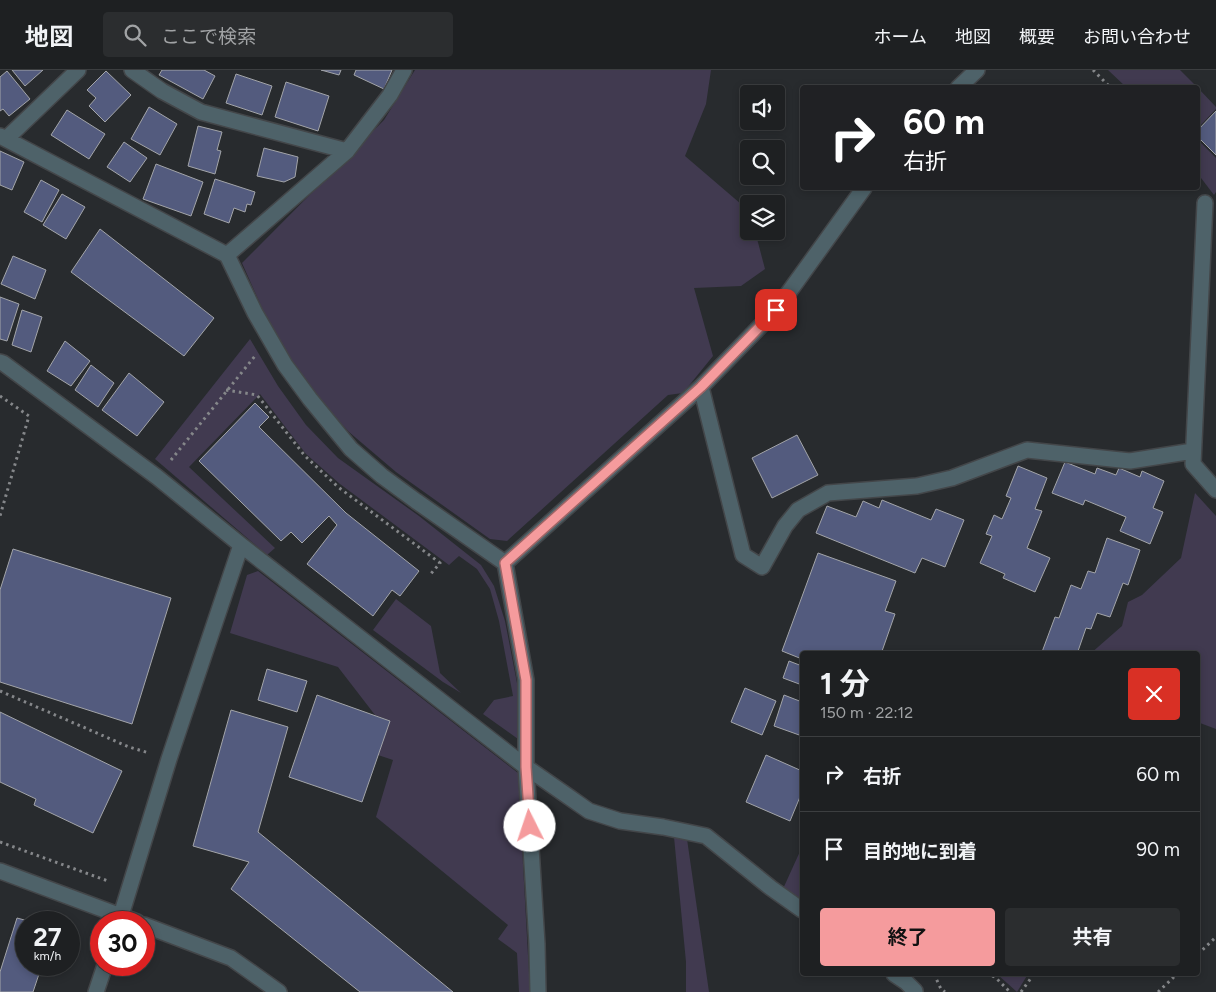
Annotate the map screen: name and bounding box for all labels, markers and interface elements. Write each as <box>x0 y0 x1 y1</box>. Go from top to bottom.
search box <box>103 12 453 57</box>
icon: search <box>121 21 149 49</box>
text: 地図 <box>25 22 73 51</box>
text: ここで検索 <box>161 25 256 48</box>
text: ホーム <box>874 26 927 48</box>
text: 地図 <box>955 26 991 48</box>
text: 概要 <box>1019 26 1055 48</box>
text: お問い合わせ <box>1083 26 1191 48</box>
map controls <box>740 85 785 240</box>
button: sound <box>740 85 785 130</box>
text: 60 m <box>903 101 985 143</box>
icon: right <box>820 105 885 170</box>
button: search <box>740 140 785 185</box>
text: 右折 <box>903 148 947 175</box>
button: layers <box>740 195 785 240</box>
pin <box>755 289 797 331</box>
icon: arrive <box>762 296 790 324</box>
text: 1 分 <box>820 665 870 702</box>
button: close <box>1128 668 1180 720</box>
text: 150 m · 22:12 <box>820 703 913 722</box>
icon: right <box>820 760 848 788</box>
text: 60 m <box>1136 763 1180 786</box>
text: 右折 <box>863 765 901 788</box>
position arrow <box>503 799 555 851</box>
icon: arrive <box>820 835 848 863</box>
text: 90 m <box>1136 838 1180 861</box>
text: 目的地に到着 <box>863 840 977 863</box>
button: 終了 <box>820 908 995 966</box>
button: 共有 <box>1005 908 1180 966</box>
speed limit sign: 30 <box>90 911 155 976</box>
text: 27 <box>33 922 62 952</box>
text: km/h <box>34 949 61 963</box>

